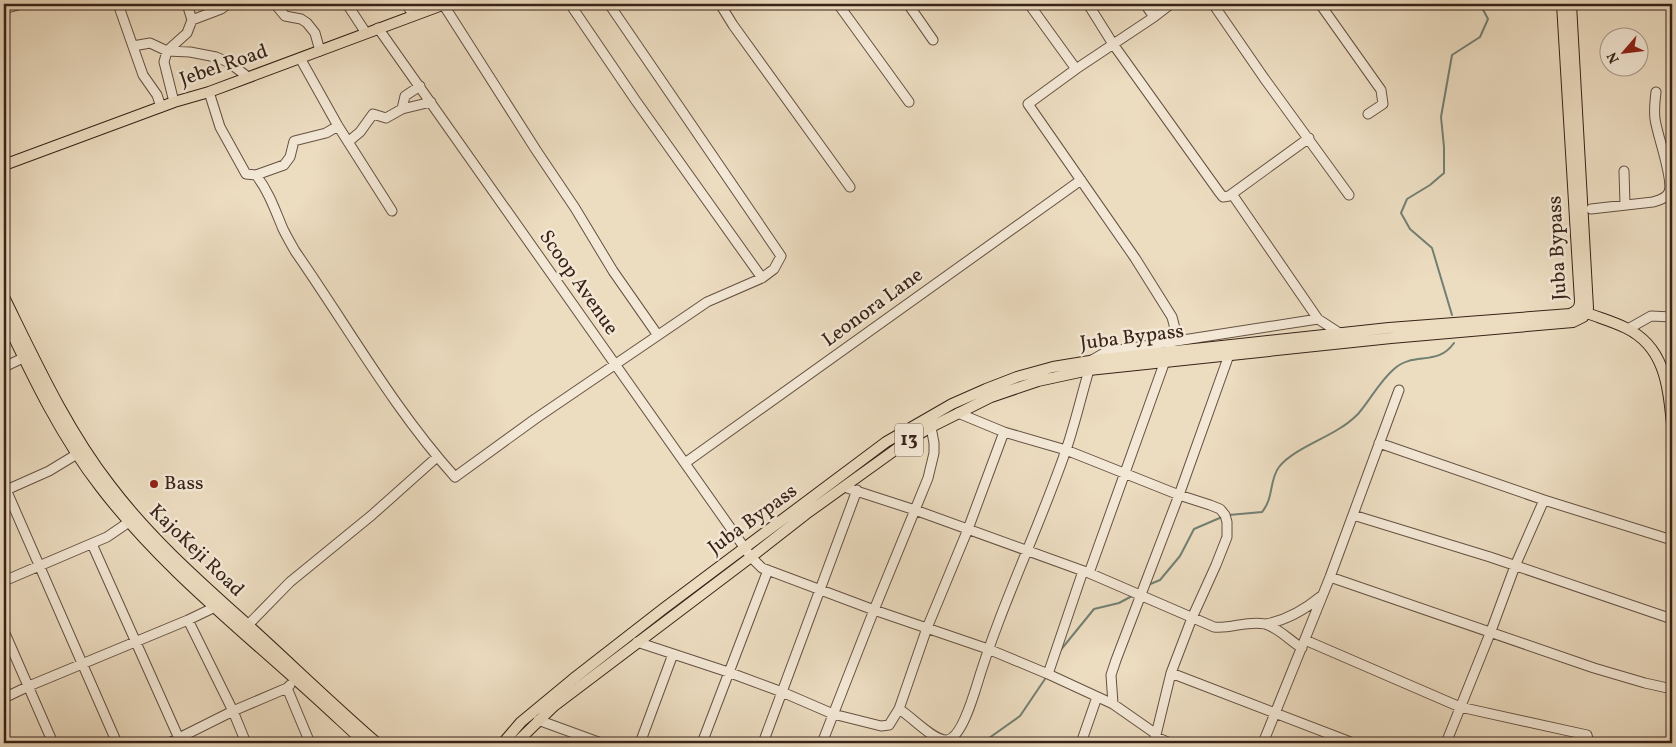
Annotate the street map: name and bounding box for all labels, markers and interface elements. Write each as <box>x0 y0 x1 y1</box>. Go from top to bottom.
north arrow <box>1598 28 1648 78</box>
street label: Jebel Road <box>176 38 272 94</box>
text: N <box>1603 48 1625 66</box>
street label: Juba Bypass <box>1541 195 1575 301</box>
street label: Scoop Avenue <box>532 225 624 341</box>
street label: Leonora Lane <box>817 262 929 354</box>
street label: Juba Bypass <box>1078 318 1186 358</box>
road number: 13 <box>895 424 923 456</box>
place label: Bass <box>164 470 204 498</box>
marker: Bass <box>148 478 160 490</box>
street label: Juba Bypass <box>702 478 804 562</box>
street label: KajoKeji Road <box>142 498 250 604</box>

